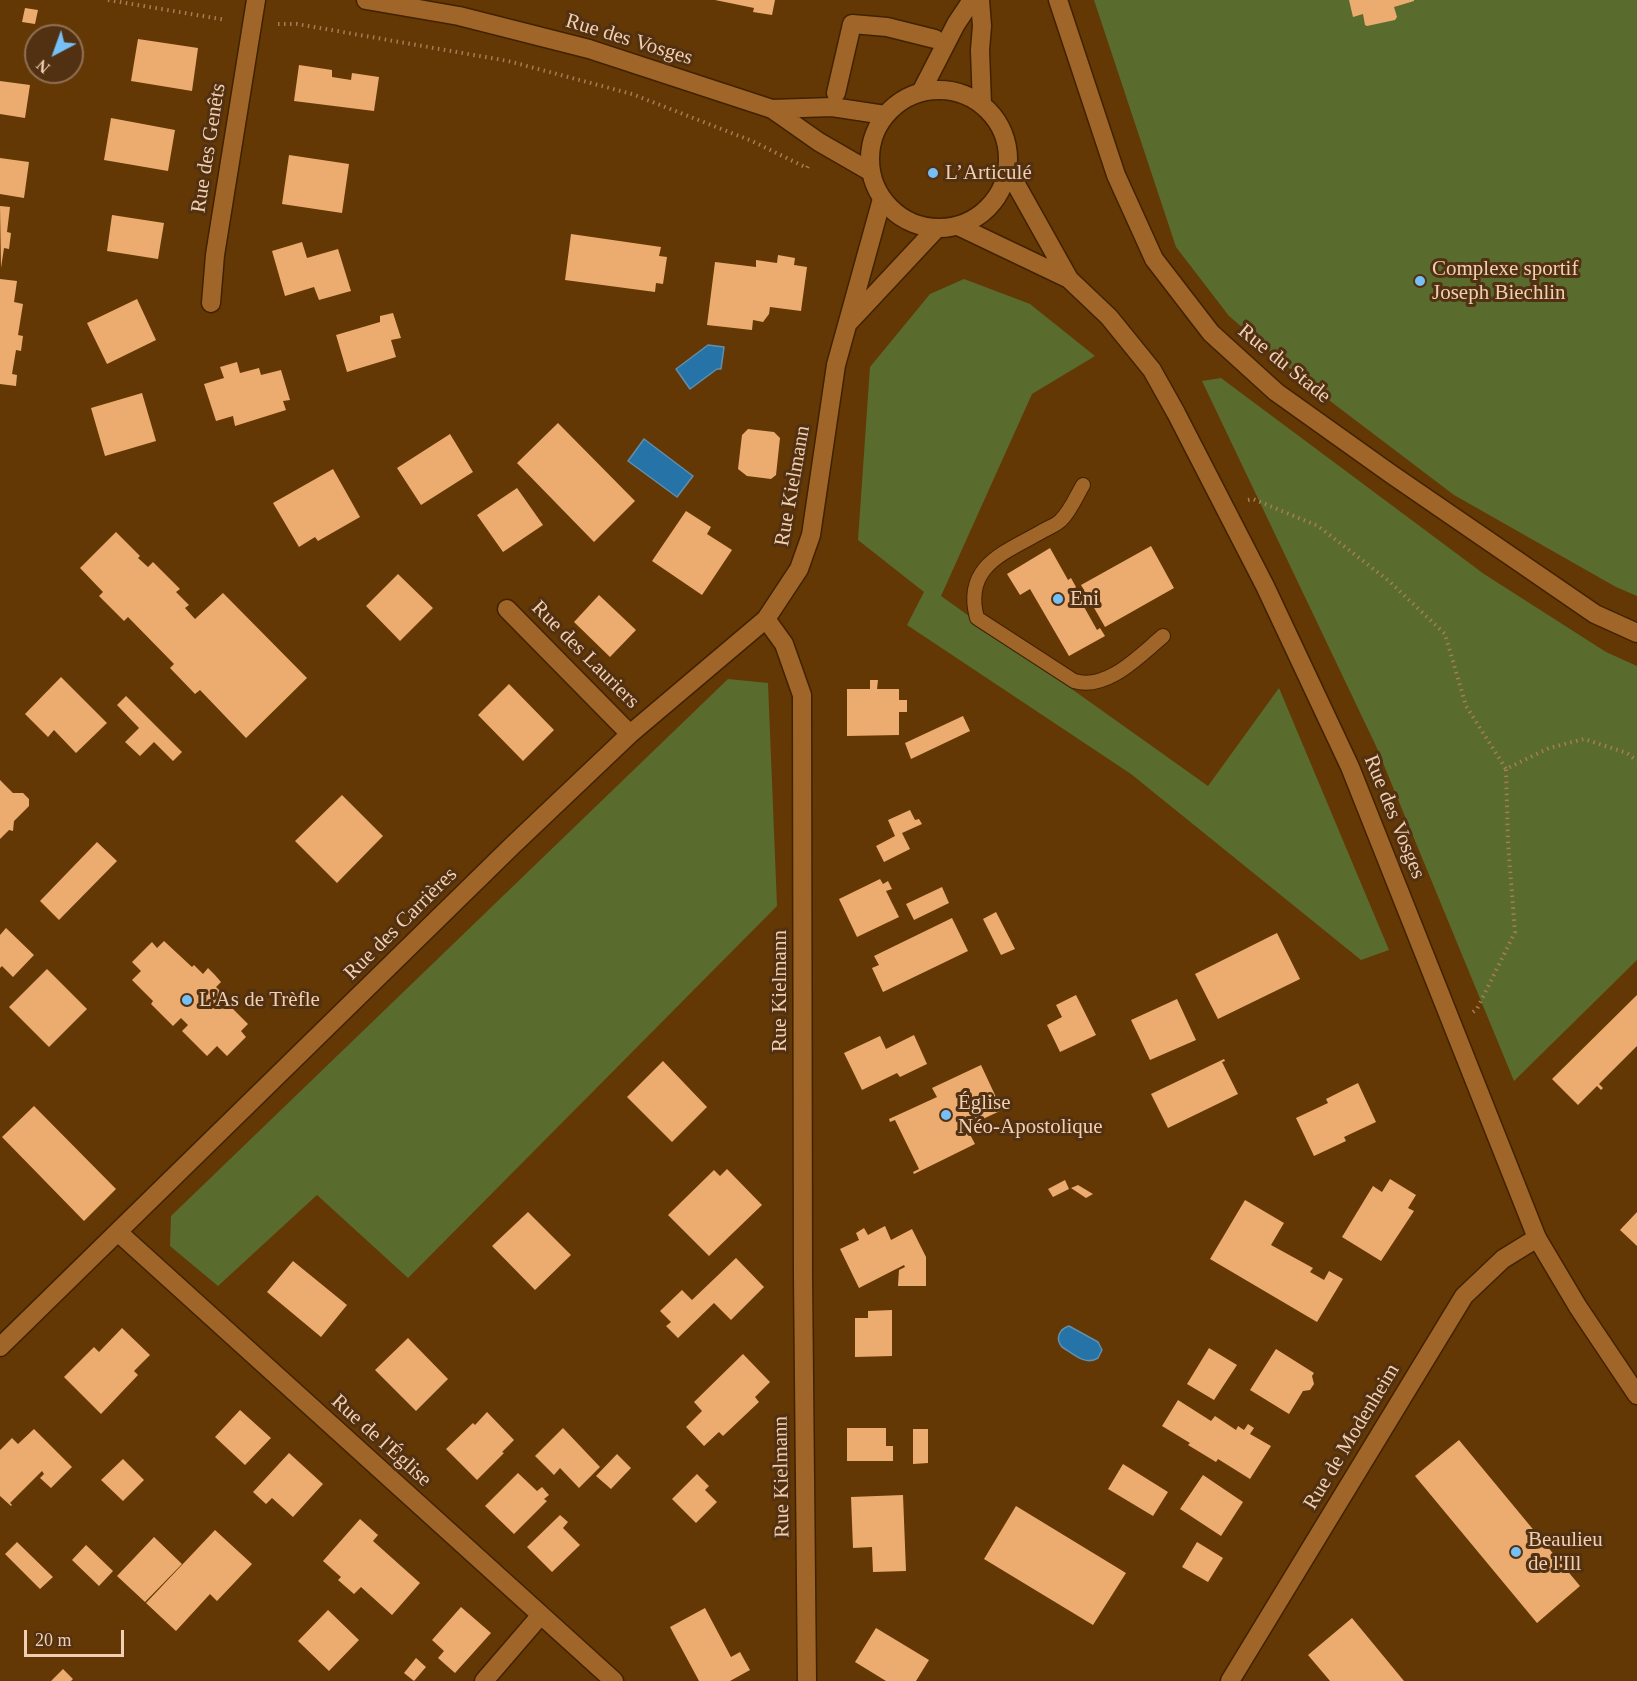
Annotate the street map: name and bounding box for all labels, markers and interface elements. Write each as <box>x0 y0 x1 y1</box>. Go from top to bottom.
street label: Rue des Vosges <box>562 9 696 71</box>
north arrow <box>24 24 84 84</box>
text: N <box>33 56 53 77</box>
street label: Rue des Genêts <box>186 82 232 214</box>
place label: L’Articulé <box>945 160 1032 186</box>
marker: L’Articulé <box>926 166 940 180</box>
place label: Complexe sportif Joseph Biechlin <box>1432 256 1578 306</box>
marker: Complexe sportif Joseph Biechlin <box>1413 274 1427 288</box>
street label: Rue du Stade <box>1233 319 1335 409</box>
street label: Rue Kielmann <box>770 424 816 548</box>
place label: Eni <box>1070 586 1099 612</box>
marker: Eni <box>1051 592 1065 606</box>
street label: Rue des Lauriers <box>526 596 644 714</box>
street label: Rue des Vosges <box>1358 751 1430 883</box>
street label: Rue des Carrières <box>339 862 463 986</box>
street label: Rue Kielmann <box>767 930 793 1052</box>
place label: L'As de Trèfle <box>199 987 320 1013</box>
marker: L'As de Trèfle <box>180 993 194 1007</box>
place label: Église Néo-Apostolique <box>958 1090 1103 1140</box>
marker: Église Néo-Apostolique <box>939 1108 953 1122</box>
street label: Rue de Modenheim <box>1299 1360 1405 1514</box>
street label: Rue de l'Église <box>326 1389 436 1493</box>
street label: Rue Kielmann <box>768 1416 796 1538</box>
place label: Beaulieu de l'Ill <box>1528 1527 1603 1577</box>
marker: Beaulieu de l'Ill <box>1509 1545 1523 1559</box>
scale bar <box>27 1618 128 1656</box>
text: 20 m <box>35 1630 72 1650</box>

